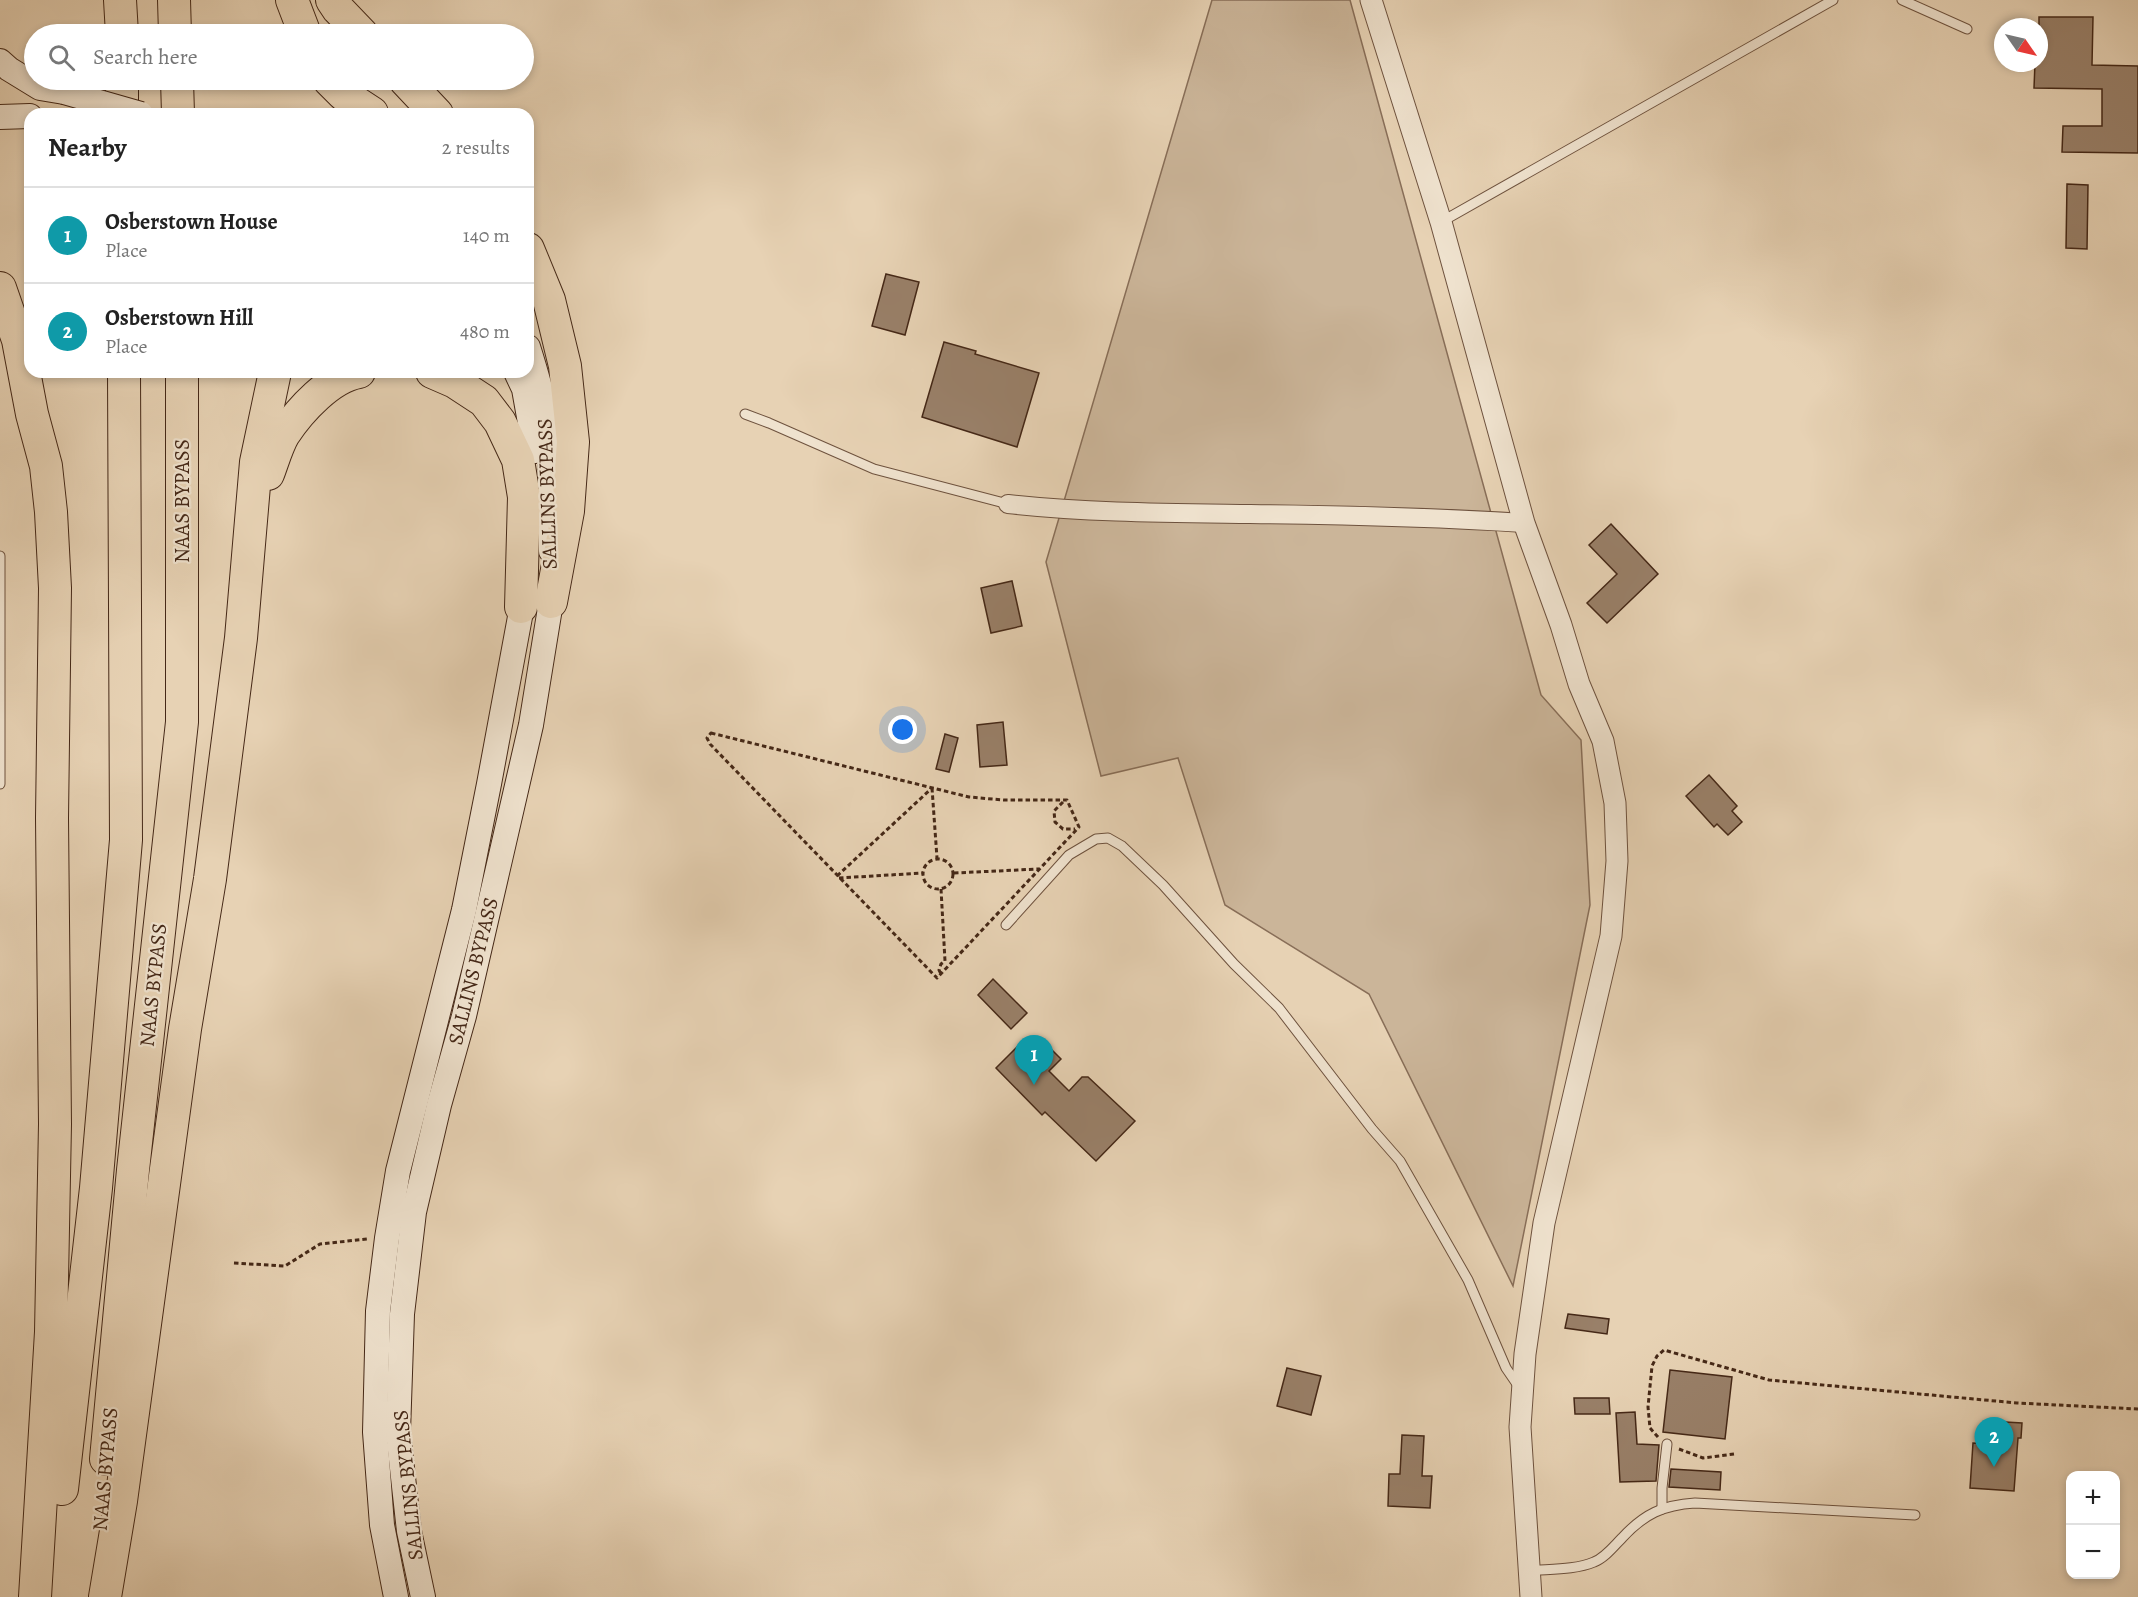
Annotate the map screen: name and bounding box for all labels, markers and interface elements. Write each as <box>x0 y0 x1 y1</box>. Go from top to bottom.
north arrow <box>1994 18 2048 72</box>
search box <box>24 24 534 90</box>
icon: search <box>45 41 78 74</box>
text: Search here <box>93 42 198 72</box>
text: Nearby <box>48 130 127 165</box>
text: 2 results <box>442 134 510 161</box>
text: Osberstown House <box>105 207 278 237</box>
text: 1 <box>64 222 71 249</box>
text: 140 m <box>463 222 510 249</box>
text: Place <box>105 237 147 264</box>
text: Osberstown Hill <box>105 303 253 333</box>
text: 2 <box>63 318 72 345</box>
text: 480 m <box>460 318 510 345</box>
text: Place <box>105 333 147 360</box>
street label: SALLINS BYPASS <box>530 418 564 570</box>
street label: NAAS BYPASS <box>168 439 196 563</box>
your location <box>888 715 917 744</box>
street label: SALLINS BYPASS <box>441 894 505 1048</box>
street label: NAAS BYPASS <box>133 922 173 1048</box>
pin: 1 <box>1014 1036 1054 1085</box>
street label: NAAS BYPASS <box>86 1406 124 1532</box>
street label: SALLINS BYPASS <box>386 1408 430 1562</box>
pin: 2 <box>1974 1418 2014 1467</box>
map controls <box>2066 1471 2120 1579</box>
button: + <box>2066 1471 2120 1525</box>
button: − <box>2066 1525 2120 1579</box>

